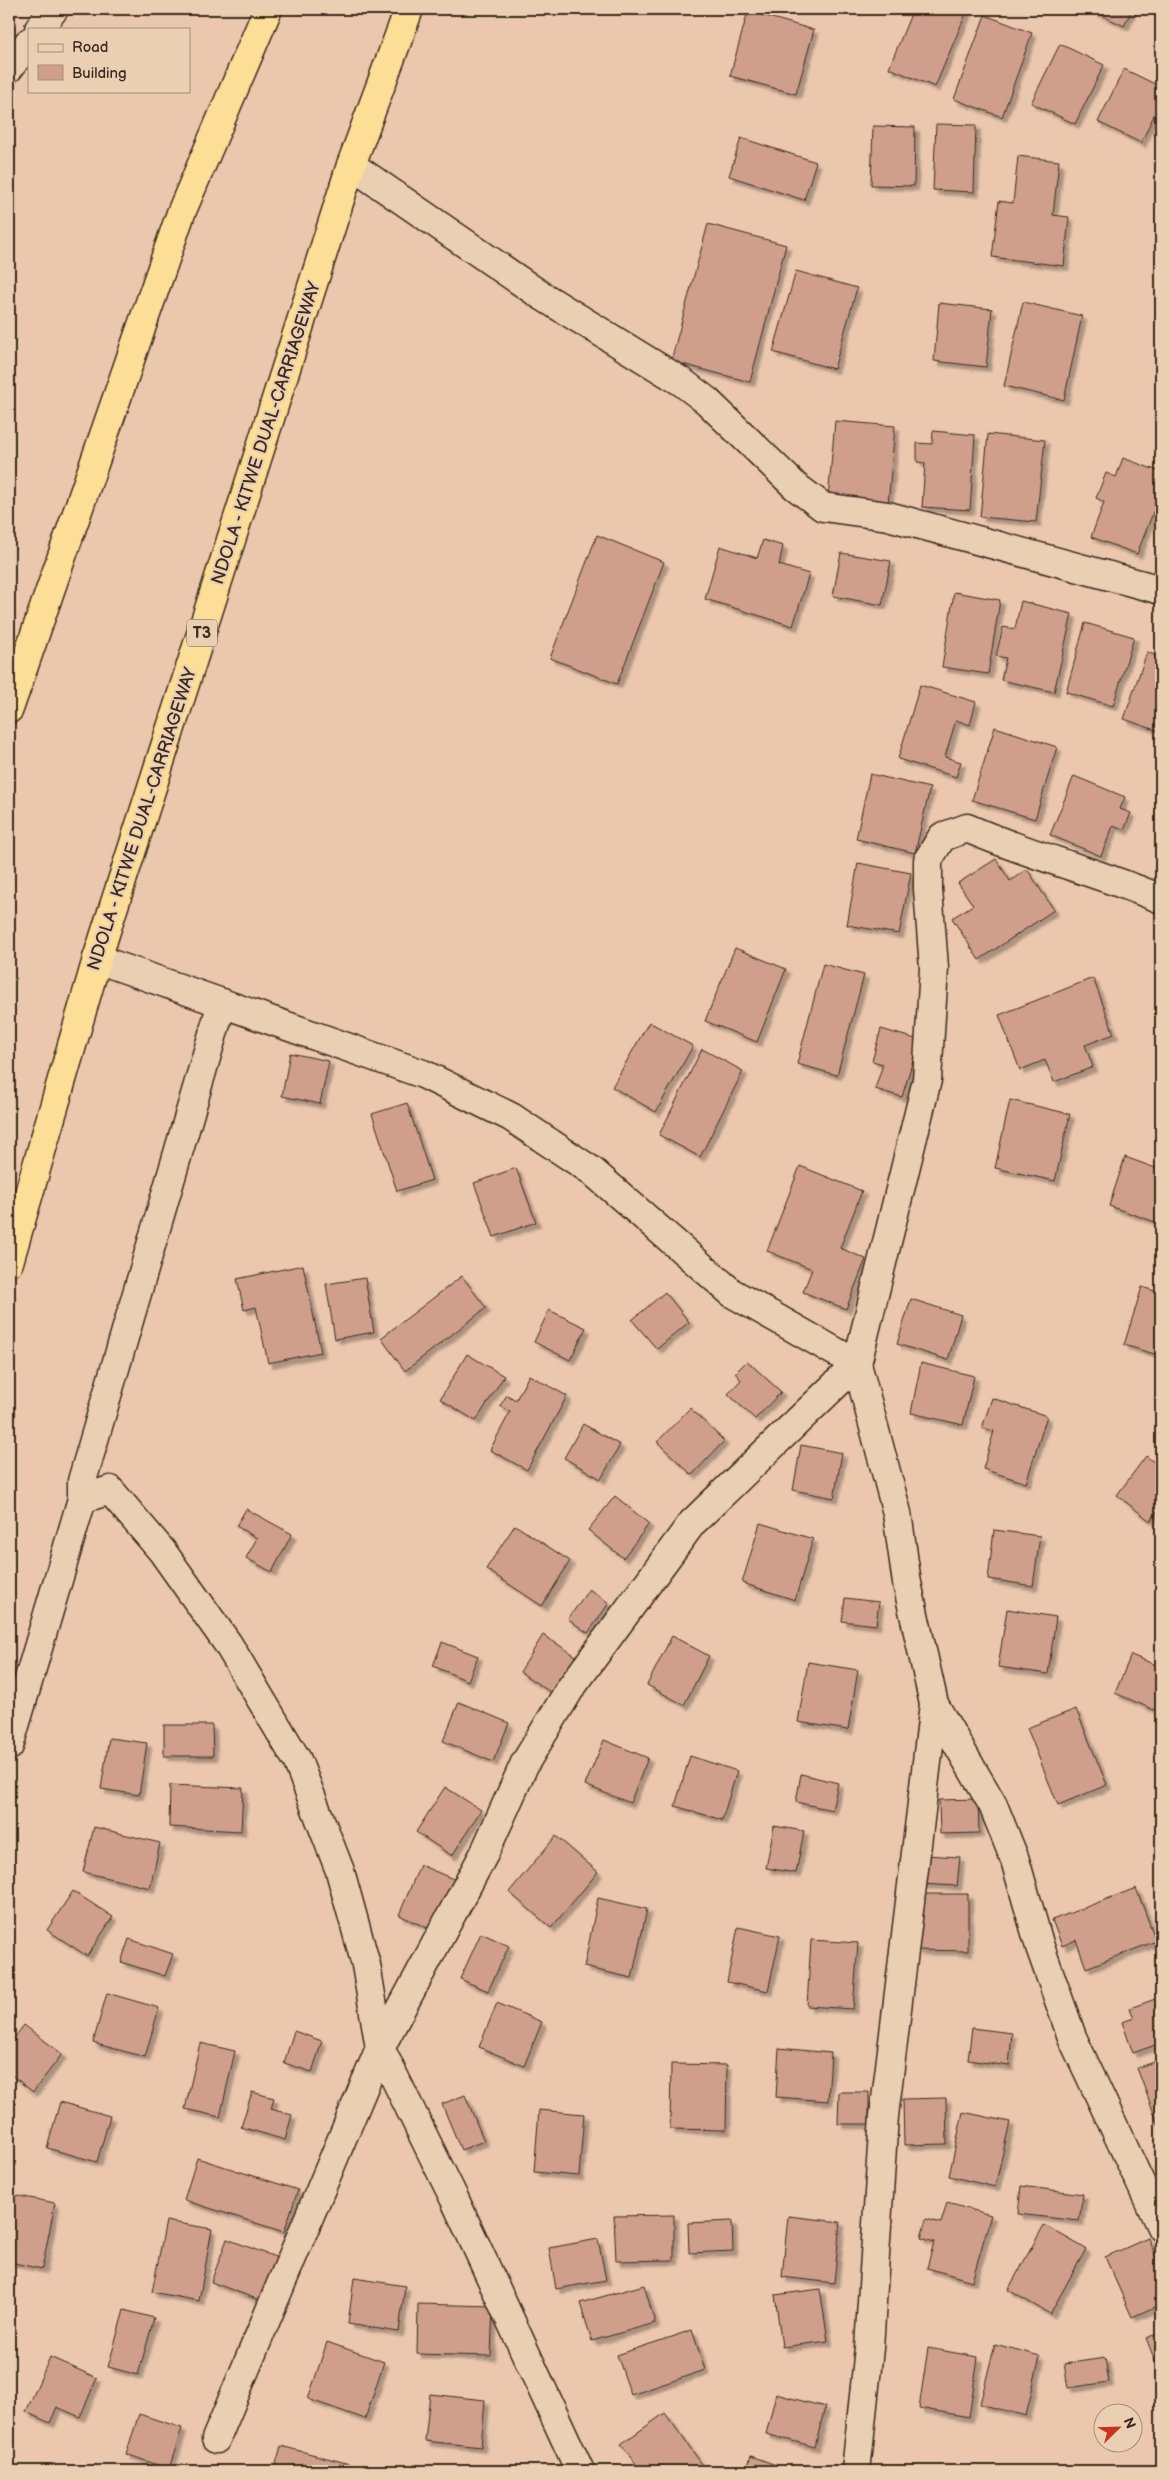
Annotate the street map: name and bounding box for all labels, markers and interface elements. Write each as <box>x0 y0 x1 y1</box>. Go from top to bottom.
legend <box>28 28 190 92</box>
text: Road <box>72 38 108 57</box>
text: Building <box>72 64 127 83</box>
street label: NDOLA - KITWE DUAL-CARRIAGEWAY <box>207 279 325 587</box>
road number: T3 <box>187 620 217 646</box>
street label: NDOLA - KITWE DUAL-CARRIAGEWAY <box>83 665 201 973</box>
north arrow <box>1092 2402 1142 2452</box>
text: N <box>1120 2415 1139 2431</box>

